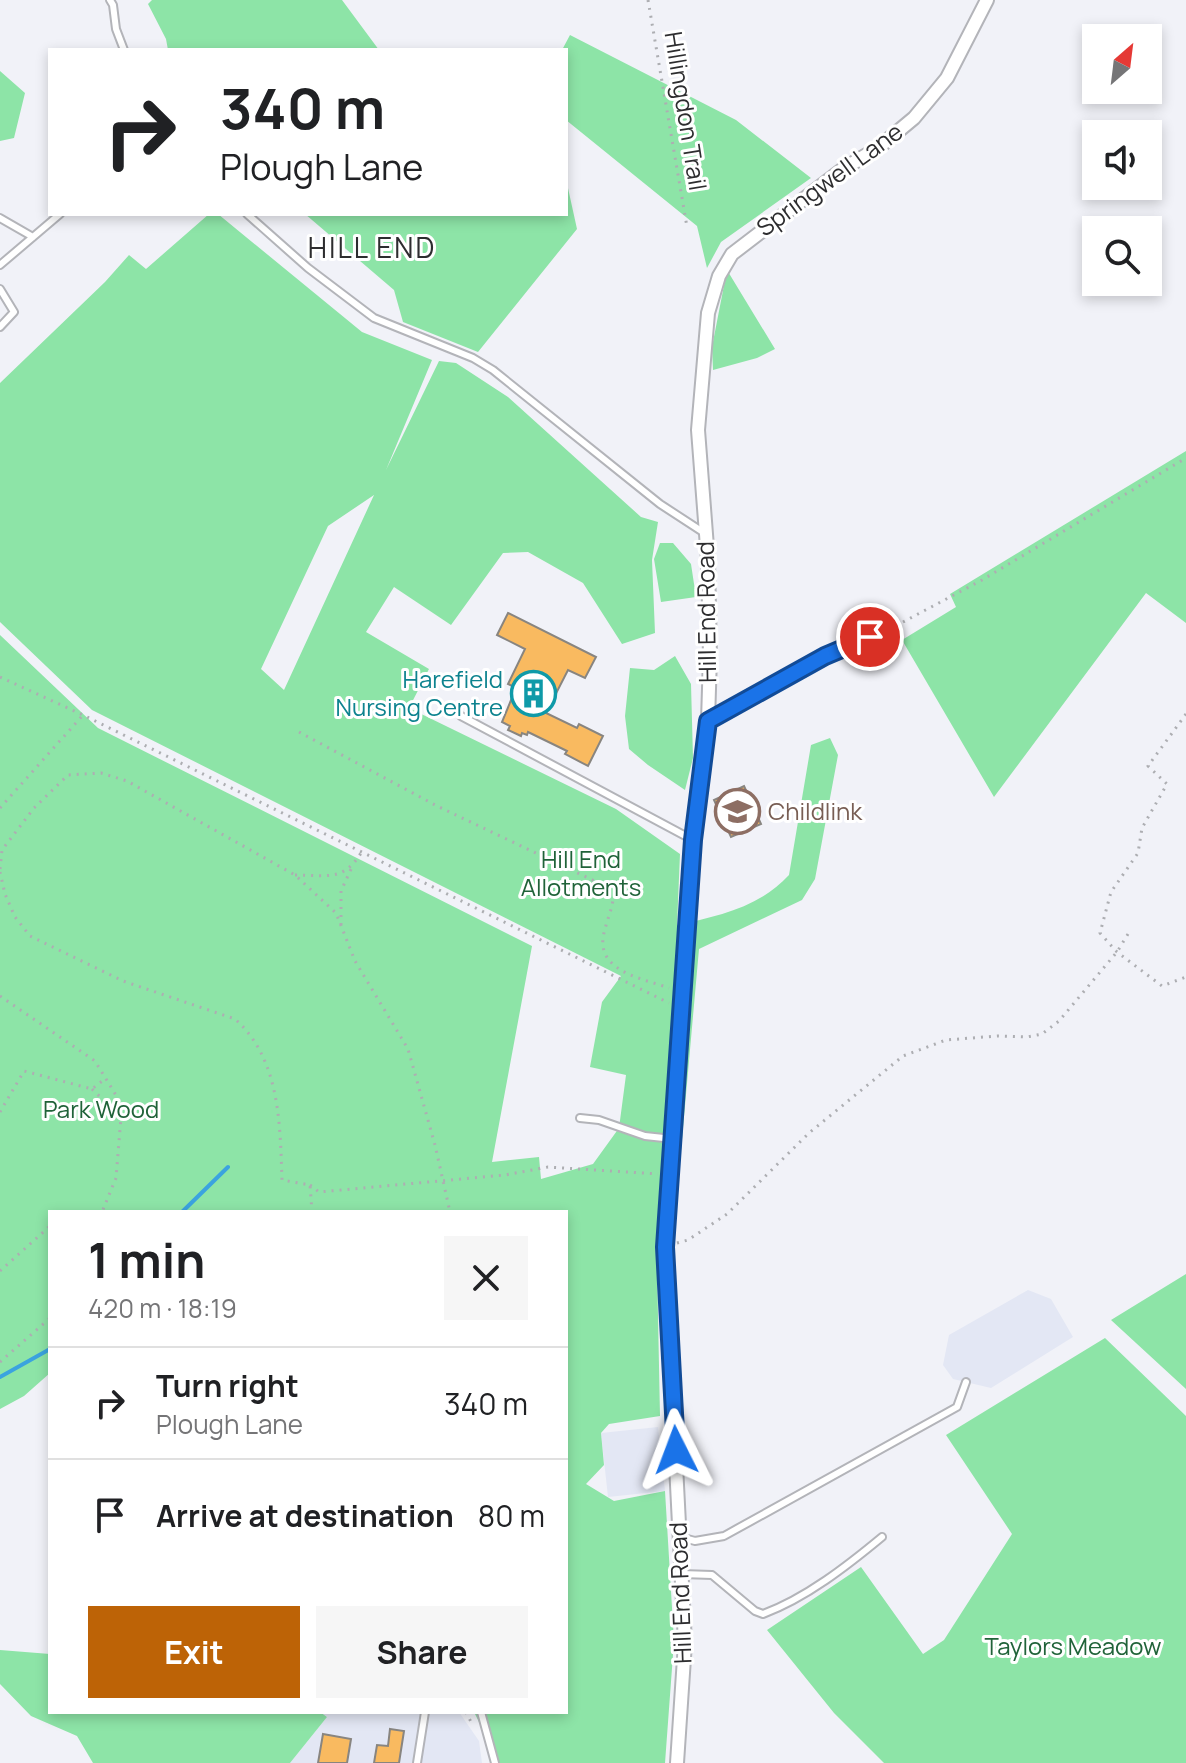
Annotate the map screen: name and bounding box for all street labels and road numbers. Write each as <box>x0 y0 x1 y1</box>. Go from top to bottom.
street label: Hillingdon Trail <box>658 29 715 193</box>
street label: Springwell Lane <box>749 114 909 243</box>
street label: Hill End Road <box>688 541 723 683</box>
street label: Hill End Road <box>661 1522 698 1664</box>

